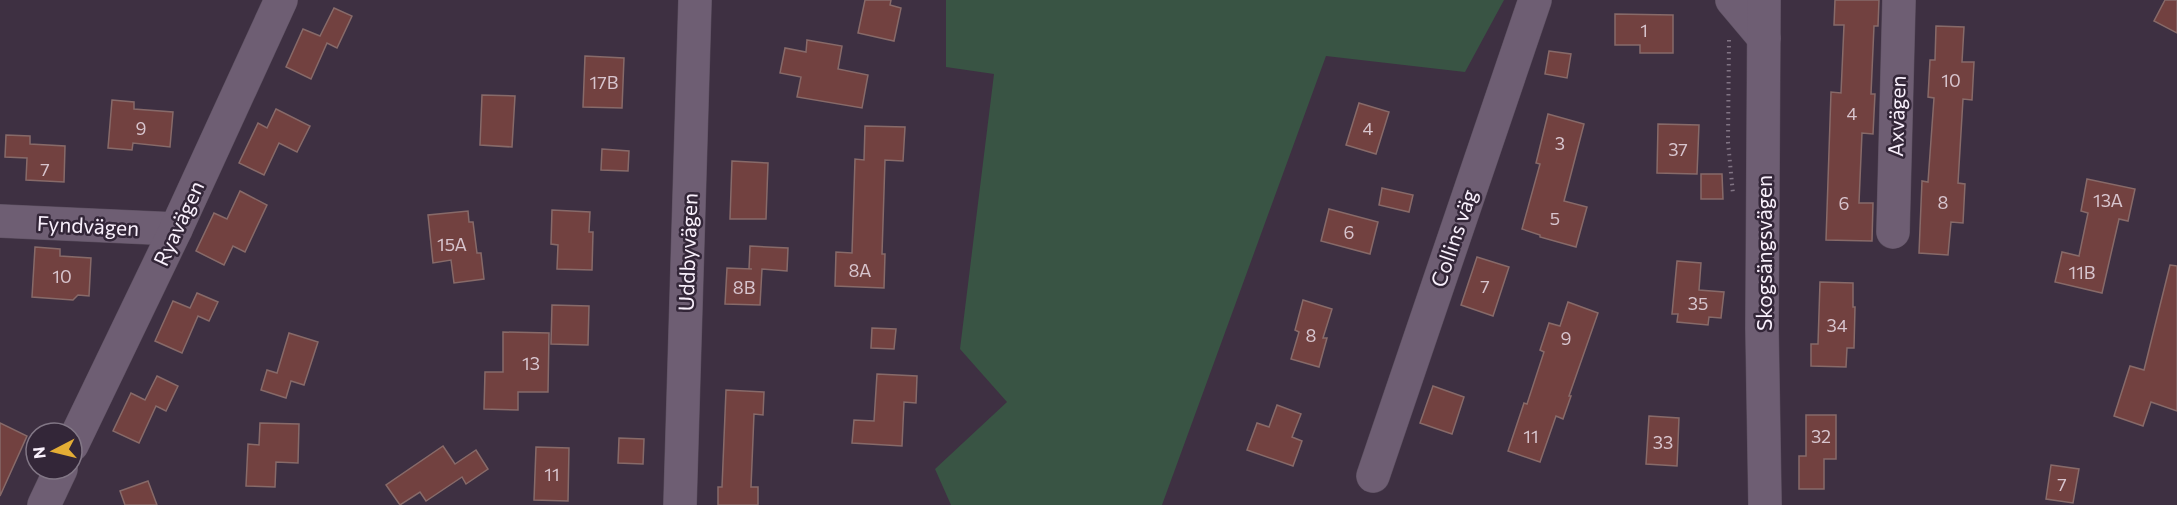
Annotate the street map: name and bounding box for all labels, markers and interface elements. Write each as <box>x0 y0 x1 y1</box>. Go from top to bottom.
house number: 1 <box>1640 19 1648 41</box>
house number: 10 <box>1941 69 1961 91</box>
house number: 17B <box>590 71 618 93</box>
street label: Axvägen <box>1882 75 1910 157</box>
house number: 4 <box>1847 102 1858 124</box>
house number: 9 <box>136 117 146 139</box>
house number: 4 <box>1363 117 1374 139</box>
house number: 3 <box>1555 132 1565 154</box>
house number: 37 <box>1668 138 1688 160</box>
house number: 7 <box>40 158 50 180</box>
street label: Skogsängsvägen <box>1751 175 1776 331</box>
street label: Ryavägen <box>147 176 209 270</box>
street label: Collins väg <box>1425 186 1481 290</box>
house number: 13A <box>2093 189 2123 211</box>
house number: 8 <box>1938 191 1949 213</box>
street label: Uddbyvägen <box>672 192 702 312</box>
house number: 6 <box>1839 192 1849 214</box>
house number: 5 <box>1550 207 1560 229</box>
street label: Fyndvägen <box>36 210 140 240</box>
house number: 6 <box>1344 221 1354 243</box>
house number: 15A <box>437 233 467 255</box>
house number: 8A <box>849 259 871 281</box>
house number: 11B <box>2068 261 2096 283</box>
house number: 10 <box>52 265 72 287</box>
house number: 7 <box>1480 275 1490 297</box>
house number: 8B <box>733 276 755 298</box>
house number: 35 <box>1688 292 1708 314</box>
house number: 34 <box>1826 314 1848 336</box>
house number: 8 <box>1306 324 1317 346</box>
house number: 9 <box>1561 327 1571 349</box>
house number: 13 <box>522 352 540 374</box>
north arrow <box>24 421 84 481</box>
house number: 11 <box>1523 425 1539 447</box>
house number: 32 <box>1811 425 1831 447</box>
house number: 33 <box>1653 431 1673 453</box>
text: N <box>28 446 49 460</box>
house number: 11 <box>544 463 560 485</box>
house number: 7 <box>2057 473 2067 495</box>

